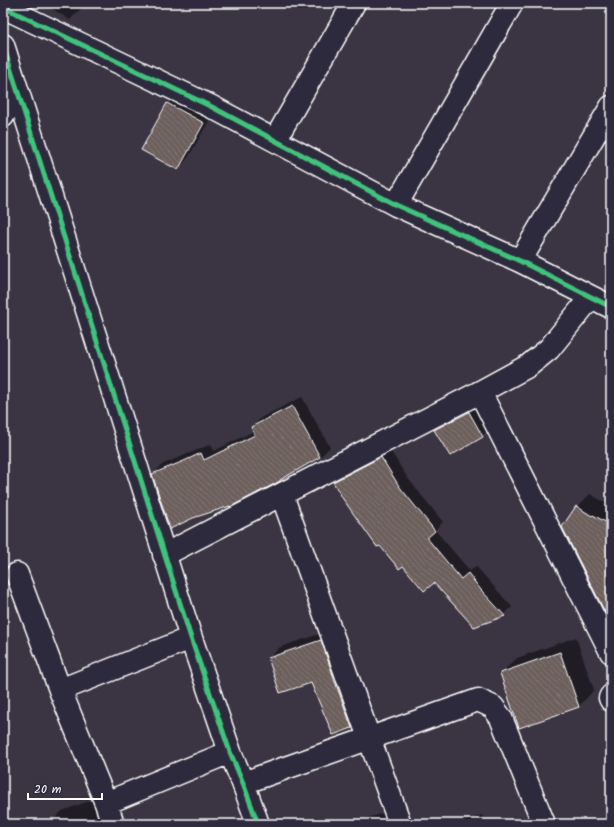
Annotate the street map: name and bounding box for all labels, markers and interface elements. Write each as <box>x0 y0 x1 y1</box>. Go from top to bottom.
scale bar <box>28 775 102 801</box>
text: 20 m <box>34 780 62 799</box>

